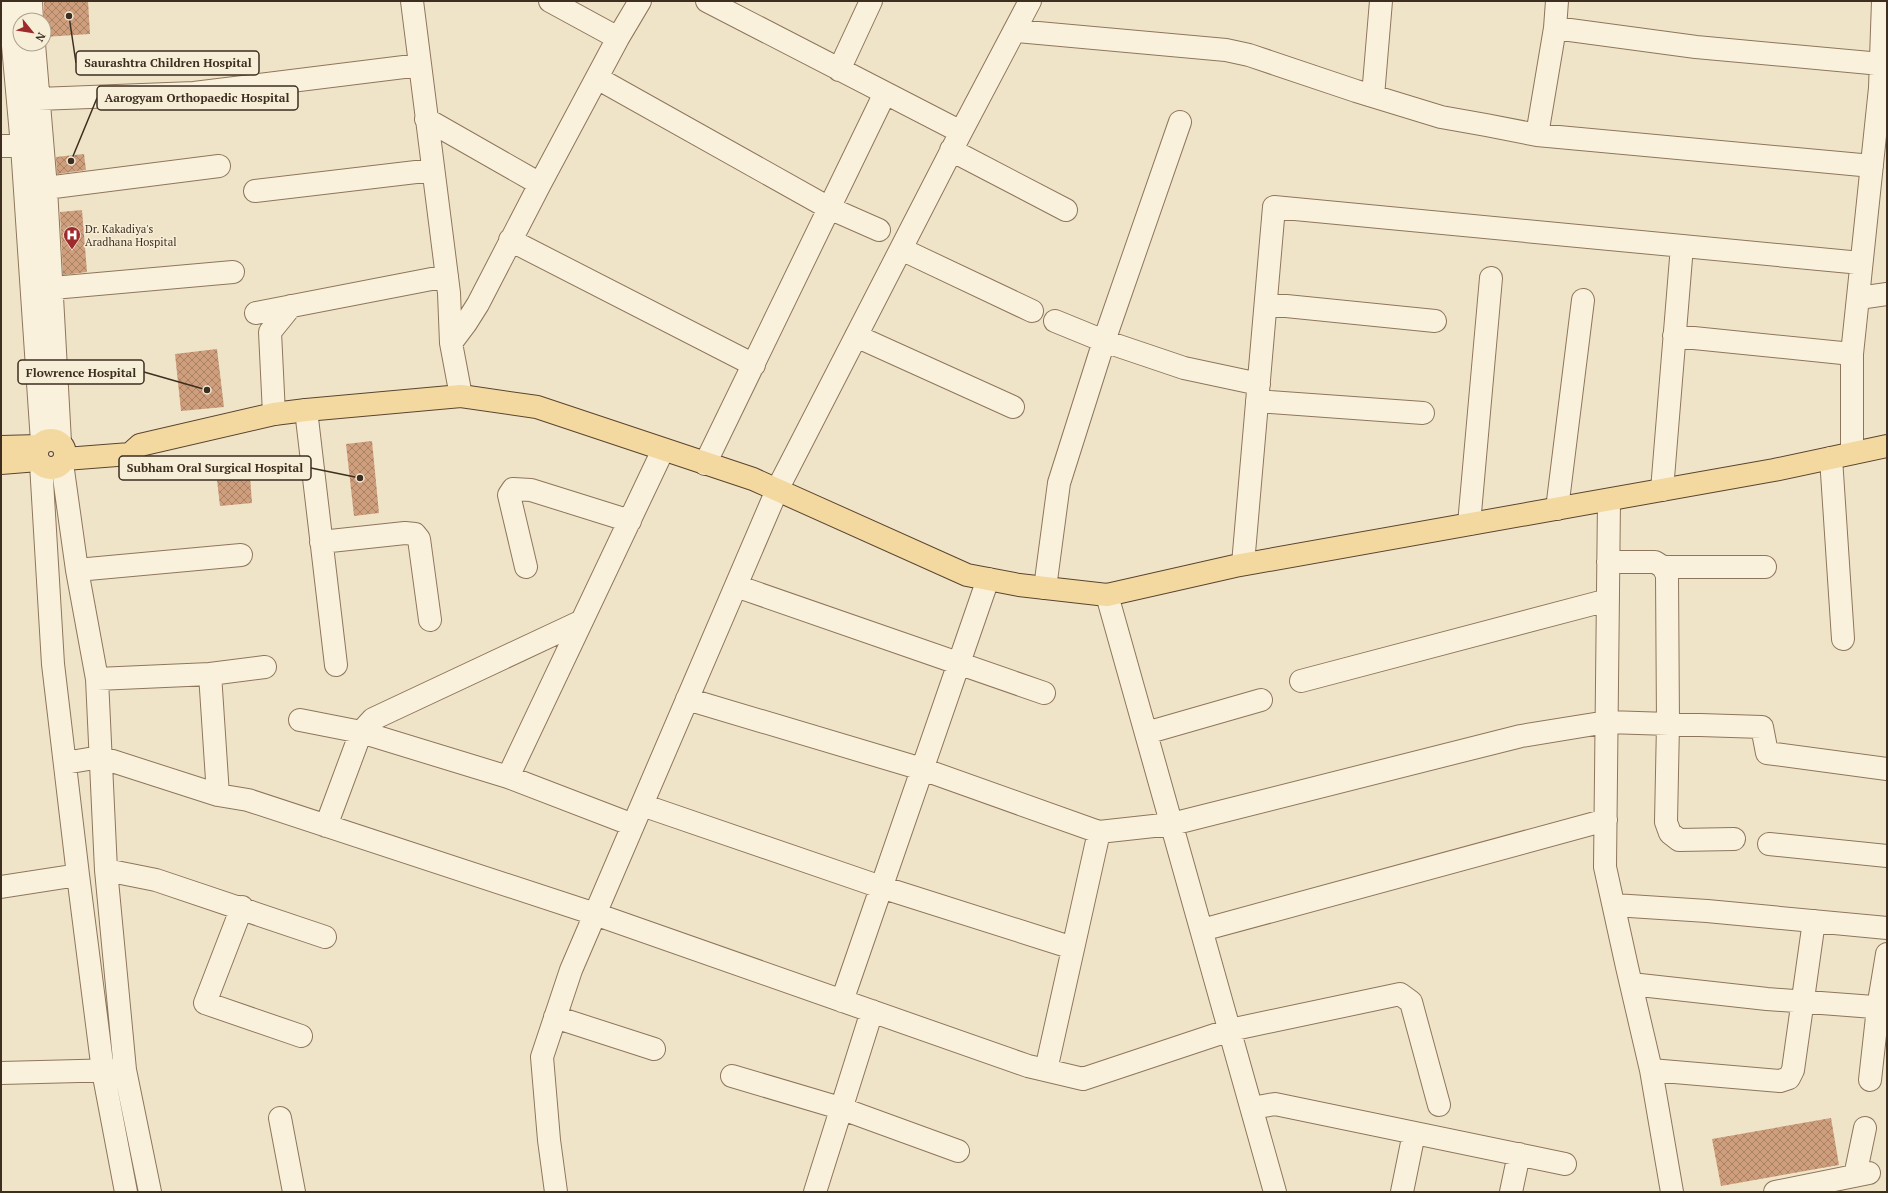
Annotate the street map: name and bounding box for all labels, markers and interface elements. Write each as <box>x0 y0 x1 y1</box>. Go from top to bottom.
north arrow <box>12 12 52 52</box>
text: N <box>32 30 49 45</box>
callout: Saurashtra Children Hospital <box>76 51 259 75</box>
text: Saurashtra Children Hospital <box>84 55 252 70</box>
callout: Aarogyam Orthopaedic Hospital <box>97 86 298 110</box>
text: Aarogyam Orthopaedic Hospital <box>105 90 289 105</box>
place label: Dr. Kakadiya's Aradhana Hospital <box>85 222 177 249</box>
hospital icon: Dr. Kakadiya's Aradhana Hospital <box>62 225 82 250</box>
callout: Flowrence Hospital <box>18 360 144 384</box>
text: Flowrence Hospital <box>26 365 136 380</box>
callout: Subham Oral Surgical Hospital <box>119 456 311 480</box>
text: Subham Oral Surgical Hospital <box>127 460 303 475</box>

